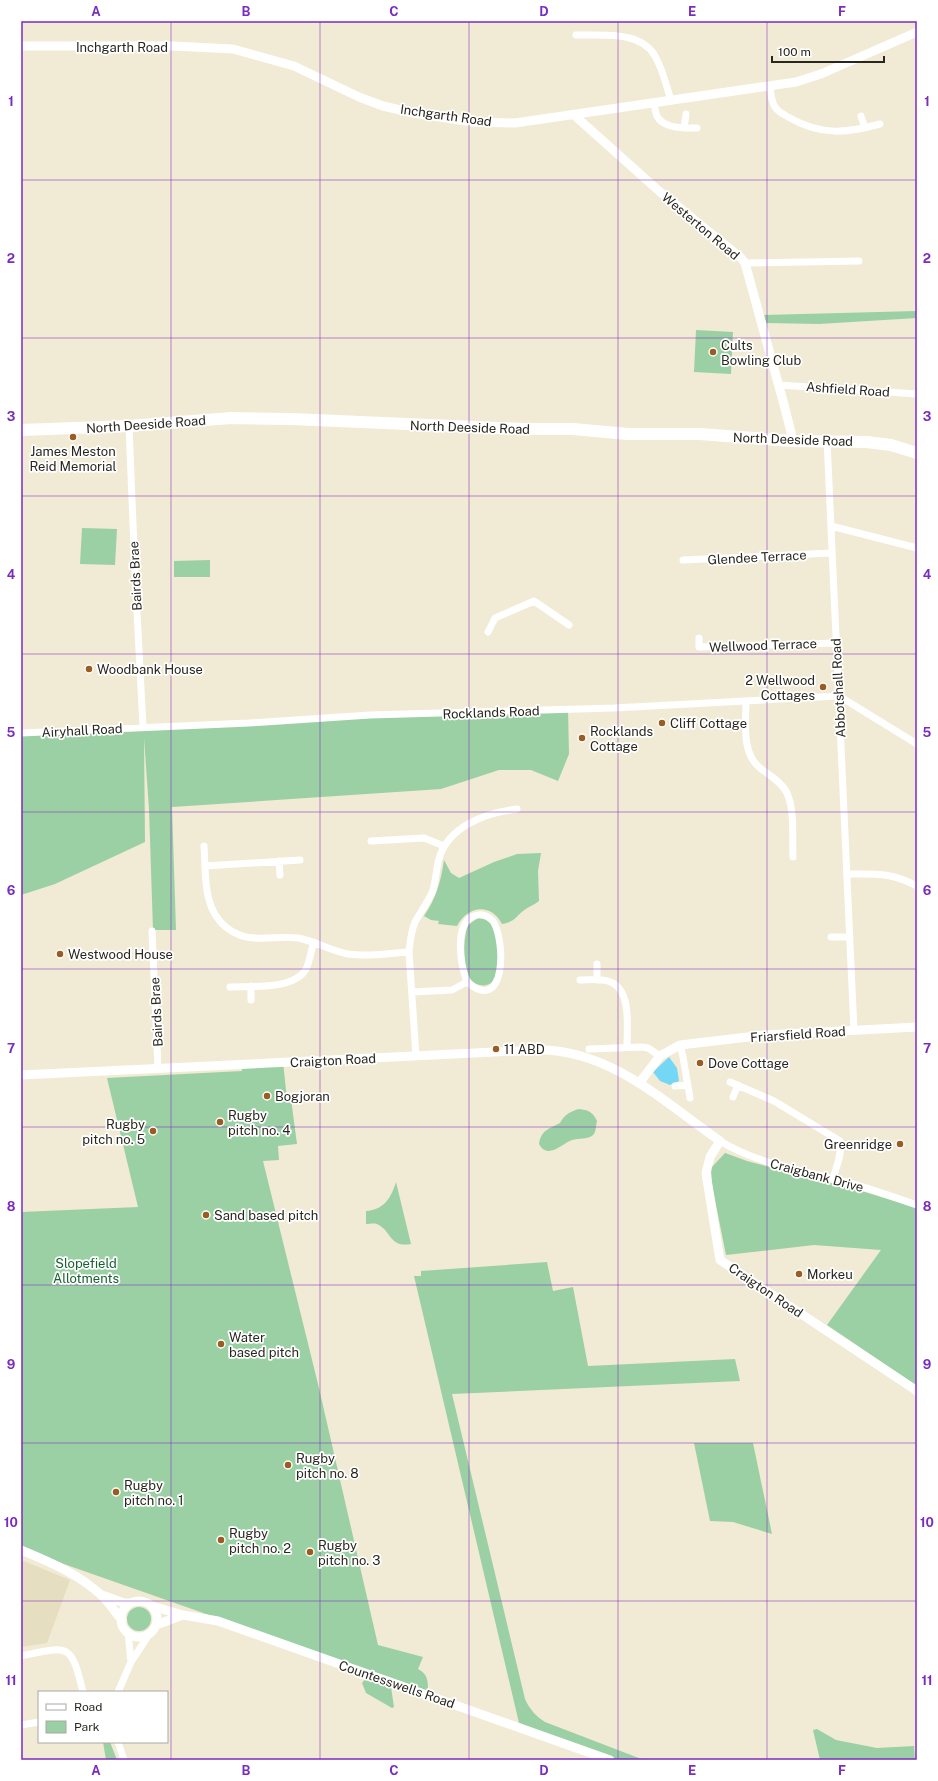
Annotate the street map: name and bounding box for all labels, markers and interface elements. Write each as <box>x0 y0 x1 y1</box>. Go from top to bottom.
text: A <box>91 4 101 19</box>
text: B <box>242 4 251 19</box>
text: C <box>389 4 399 19</box>
text: D <box>539 4 549 19</box>
text: E <box>688 4 696 19</box>
text: F <box>838 4 846 19</box>
scale bar <box>772 38 884 64</box>
street label: Inchgarth Road <box>76 40 168 55</box>
text: 100 m <box>778 45 811 59</box>
text: 1 <box>8 94 14 109</box>
text: 1 <box>924 94 930 109</box>
street label: Inchgarth Road <box>399 102 493 129</box>
street label: Westerton Road <box>659 190 742 263</box>
text: 2 <box>7 251 15 266</box>
text: 2 <box>923 251 931 266</box>
place label: Cults Bowling Club <box>721 338 801 368</box>
marker: Cults Bowling Club <box>708 347 718 357</box>
street label: Ashfield Road <box>806 379 890 400</box>
text: 3 <box>7 409 16 424</box>
text: 3 <box>923 409 932 424</box>
street label: North Deeside Road <box>86 413 206 436</box>
street label: North Deeside Road <box>410 418 530 437</box>
street label: North Deeside Road <box>733 430 853 449</box>
marker: James Meston Reid Memorial <box>68 432 78 442</box>
place label: James Meston Reid Memorial <box>30 444 117 474</box>
street label: Bairds Brae <box>126 541 145 611</box>
street label: Glendee Terrace <box>707 547 807 568</box>
text: 4 <box>7 567 16 582</box>
text: 4 <box>923 567 932 582</box>
street label: Wellwood Terrace <box>709 636 817 655</box>
street label: Abbotshall Road <box>828 638 849 738</box>
place label: Woodbank House <box>97 662 203 677</box>
marker: Woodbank House <box>84 664 94 674</box>
place label: 2 Wellwood Cottages <box>745 673 815 703</box>
marker: 2 Wellwood Cottages <box>818 682 828 692</box>
street label: Rocklands Road <box>442 703 540 722</box>
place label: Cliff Cottage <box>670 716 747 731</box>
marker: Cliff Cottage <box>657 718 667 728</box>
street label: Airyhall Road <box>41 721 123 740</box>
place label: Rocklands Cottage <box>590 724 653 754</box>
text: 5 <box>7 725 16 740</box>
text: 5 <box>923 725 932 740</box>
marker: Rocklands Cottage <box>577 733 587 743</box>
text: 6 <box>7 883 16 898</box>
text: 6 <box>923 883 932 898</box>
place label: Westwood House <box>68 947 173 962</box>
marker: Westwood House <box>55 949 65 959</box>
street label: Bairds Brae <box>147 977 166 1047</box>
street label: Friarsfield Road <box>750 1024 846 1045</box>
text: 7 <box>7 1041 15 1056</box>
text: 7 <box>923 1041 931 1056</box>
place label: 11 ABD <box>504 1042 545 1057</box>
marker: 11 ABD <box>491 1044 501 1054</box>
street label: Craigton Road <box>290 1051 376 1070</box>
place label: Dove Cottage <box>708 1056 789 1071</box>
marker: Dove Cottage <box>695 1058 705 1068</box>
place label: Bogjoran <box>275 1089 330 1104</box>
marker: Bogjoran <box>262 1091 272 1101</box>
place label: Rugby pitch no. 4 <box>228 1108 291 1138</box>
place label: Rugby pitch no. 5 <box>82 1117 145 1147</box>
marker: Rugby pitch no. 4 <box>215 1117 225 1127</box>
marker: Rugby pitch no. 5 <box>148 1126 158 1136</box>
place label: Greenridge <box>824 1137 892 1152</box>
marker: Greenridge <box>895 1139 905 1149</box>
street label: Craigbank Drive <box>768 1156 865 1195</box>
text: 8 <box>7 1199 16 1214</box>
text: 8 <box>923 1199 932 1214</box>
place label: Sand based pitch <box>214 1208 318 1223</box>
marker: Sand based pitch <box>201 1210 211 1220</box>
park label: Slopefield Allotments <box>53 1256 119 1286</box>
street label: Craigton Road <box>726 1260 806 1321</box>
place label: Morkeu <box>807 1267 853 1282</box>
marker: Morkeu <box>794 1269 804 1279</box>
place label: Water based pitch <box>229 1330 299 1360</box>
marker: Water based pitch <box>216 1339 226 1349</box>
text: 9 <box>7 1357 15 1372</box>
text: 9 <box>923 1357 931 1372</box>
place label: Rugby pitch no. 8 <box>296 1451 359 1481</box>
marker: Rugby pitch no. 8 <box>283 1460 293 1470</box>
place label: Rugby pitch no. 1 <box>124 1478 184 1508</box>
marker: Rugby pitch no. 1 <box>111 1487 121 1497</box>
text: 10 <box>4 1515 18 1530</box>
text: 10 <box>920 1515 934 1530</box>
place label: Rugby pitch no. 2 <box>229 1526 291 1556</box>
marker: Rugby pitch no. 2 <box>216 1535 226 1545</box>
place label: Rugby pitch no. 3 <box>318 1538 381 1568</box>
marker: Rugby pitch no. 3 <box>305 1547 315 1557</box>
street label: Countesswells Road <box>337 1658 457 1711</box>
text: 11 <box>5 1673 17 1688</box>
text: 11 <box>921 1673 933 1688</box>
legend <box>38 1691 168 1743</box>
text: Road <box>74 1700 102 1714</box>
text: Park <box>74 1720 100 1734</box>
text: A <box>91 1763 101 1778</box>
text: B <box>242 1763 251 1778</box>
text: C <box>389 1763 399 1778</box>
text: D <box>539 1763 549 1778</box>
text: E <box>688 1763 696 1778</box>
text: F <box>838 1763 846 1778</box>

